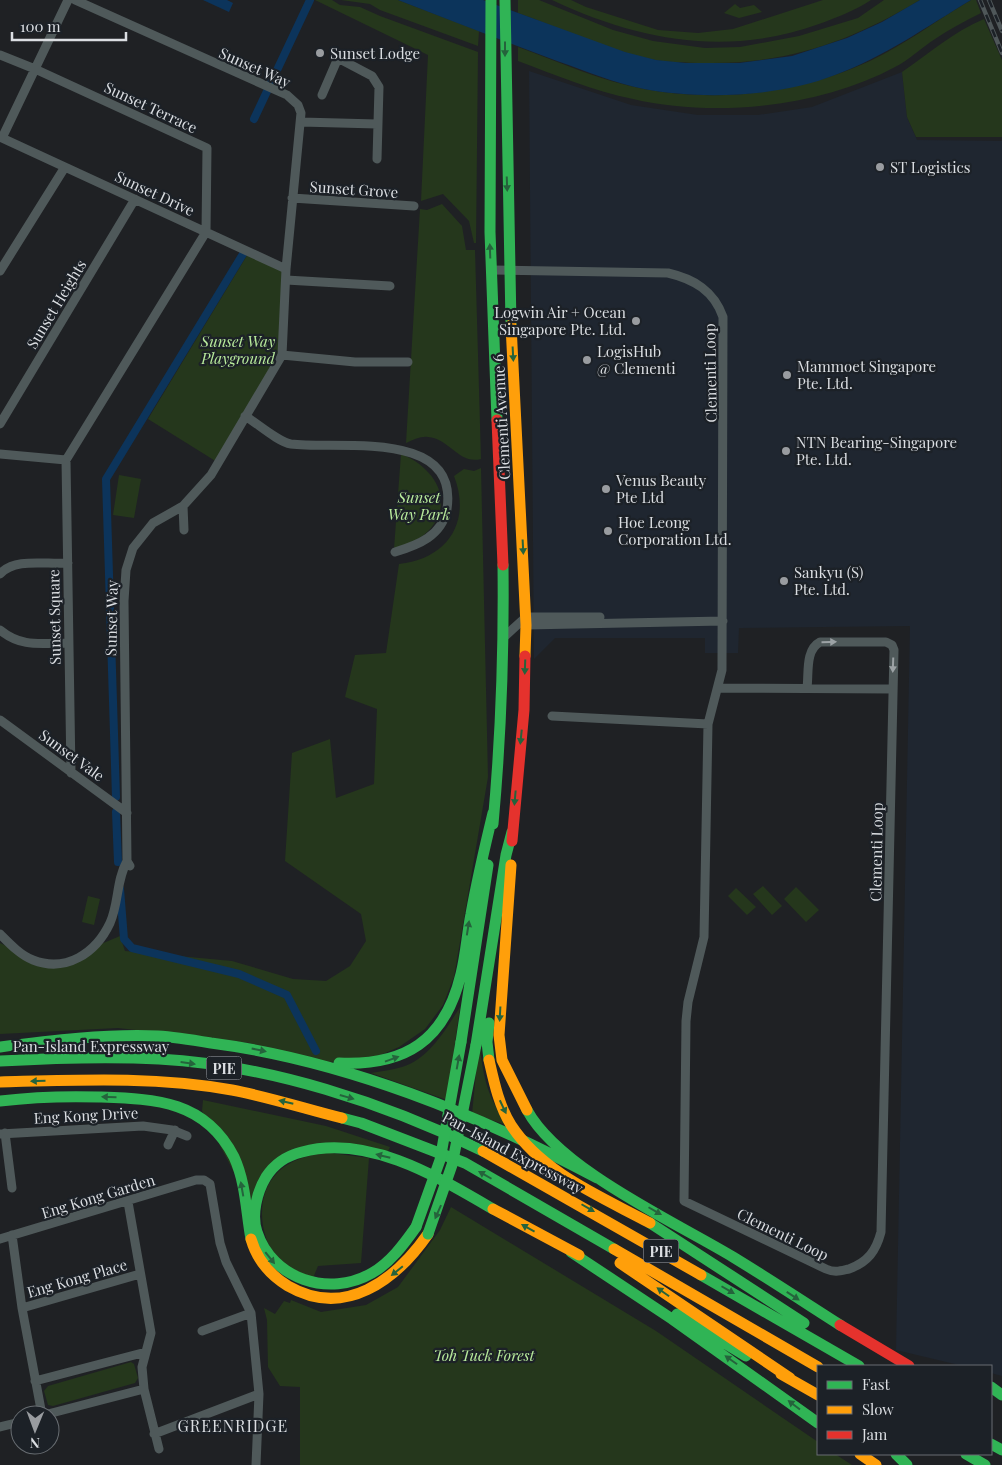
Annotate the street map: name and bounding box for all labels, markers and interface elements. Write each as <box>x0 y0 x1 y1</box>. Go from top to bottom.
scale bar <box>12 10 126 42</box>
text: 100 m <box>20 16 61 36</box>
one-way arrow <box>501 41 509 57</box>
street label: Sunset Way <box>216 42 294 92</box>
place label: Sunset Lodge <box>330 43 420 63</box>
marker: Sunset Lodge <box>314 47 326 59</box>
street label: Sunset Terrace <box>101 77 201 137</box>
place label: ST Logistics <box>890 157 971 177</box>
marker: ST Logistics <box>874 161 886 173</box>
street label: Sunset Drive <box>112 166 198 220</box>
street label: Sunset Grove <box>309 176 399 202</box>
one-way arrow <box>503 176 511 192</box>
one-way arrow <box>486 243 494 259</box>
street label: Sunset Heights <box>21 256 91 352</box>
place label: Logwin Air + Ocean Singapore Pte. Ltd. <box>494 302 626 339</box>
marker: Logwin Air + Ocean Singapore Pte. Ltd. <box>630 315 642 327</box>
street label: Clementi Loop <box>699 323 721 423</box>
park label: Sunset Way Playground <box>200 331 276 368</box>
place label: LogisHub @ Clementi <box>597 341 676 378</box>
one-way arrow <box>509 346 517 362</box>
street label: Clementi Avenue 6 <box>488 353 514 480</box>
marker: LogisHub @ Clementi <box>581 354 593 366</box>
place label: Mammoet Singapore Pte. Ltd. <box>797 356 936 393</box>
marker: Mammoet Singapore Pte. Ltd. <box>781 369 793 381</box>
place label: NTN Bearing-Singapore Pte. Ltd. <box>796 432 957 469</box>
marker: NTN Bearing-Singapore Pte. Ltd. <box>780 445 792 457</box>
place label: Venus Beauty Pte Ltd <box>615 470 707 507</box>
marker: Venus Beauty Pte Ltd <box>600 483 612 495</box>
park label: Sunset Way Park <box>388 487 450 524</box>
place label: Hoe Leong Corporation Ltd. <box>618 512 732 549</box>
marker: Hoe Leong Corporation Ltd. <box>602 525 614 537</box>
one-way arrow <box>519 539 527 555</box>
place label: Sankyu (S) Pte. Ltd. <box>794 562 863 599</box>
street label: Sunset Square <box>43 569 65 665</box>
marker: Sankyu (S) Pte. Ltd. <box>778 575 790 587</box>
street label: Sunset Way <box>100 579 122 656</box>
one-way arrow <box>822 638 838 646</box>
one-way arrow <box>889 657 897 673</box>
one-way arrow <box>521 660 529 676</box>
street label: Sunset Vale <box>35 725 109 785</box>
one-way arrow <box>517 729 525 745</box>
one-way arrow <box>510 791 518 807</box>
street label: Clementi Loop <box>865 802 887 902</box>
one-way arrow <box>465 919 473 935</box>
one-way arrow <box>495 1006 503 1022</box>
street label: Pan-Island Expressway <box>13 1036 170 1056</box>
one-way arrow <box>251 1046 266 1054</box>
one-way arrow <box>454 1054 462 1070</box>
one-way arrow <box>385 1055 400 1063</box>
road number: PIE <box>206 1056 242 1080</box>
one-way arrow <box>181 1059 197 1067</box>
one-way arrow <box>30 1077 46 1085</box>
one-way arrow <box>101 1093 117 1101</box>
one-way arrow <box>340 1093 355 1101</box>
one-way arrow <box>279 1098 294 1106</box>
one-way arrow <box>499 1100 507 1114</box>
street label: Eng Kong Drive <box>33 1102 139 1128</box>
street label: Pan-Island Expressway <box>439 1106 587 1198</box>
one-way arrow <box>375 1152 390 1160</box>
street label: Eng Kong Garden <box>39 1169 157 1223</box>
one-way arrow <box>479 1171 492 1180</box>
one-way arrow <box>238 1181 246 1197</box>
street label: Clementi Loop <box>734 1203 832 1265</box>
one-way arrow <box>582 1204 595 1213</box>
one-way arrow <box>434 1205 442 1219</box>
one-way arrow <box>648 1207 661 1216</box>
one-way arrow <box>521 1224 536 1232</box>
road number: PIE <box>644 1240 678 1262</box>
one-way arrow <box>264 1251 275 1264</box>
street label: Eng Kong Place <box>25 1254 129 1302</box>
one-way arrow <box>391 1266 404 1277</box>
one-way arrow <box>722 1286 735 1295</box>
one-way arrow <box>656 1287 669 1297</box>
one-way arrow <box>787 1291 800 1300</box>
park label: Toh Tuck Forest <box>434 1345 535 1365</box>
one-way arrow <box>724 1355 737 1365</box>
legend <box>817 1365 992 1455</box>
text: Fast <box>862 1374 891 1394</box>
text: Slow <box>862 1399 894 1419</box>
one-way arrow <box>788 1400 801 1411</box>
north arrow <box>10 1405 60 1455</box>
district label: GREENRIDGE <box>178 1415 288 1436</box>
text: Jam <box>861 1424 888 1444</box>
text: N <box>30 1434 40 1453</box>

